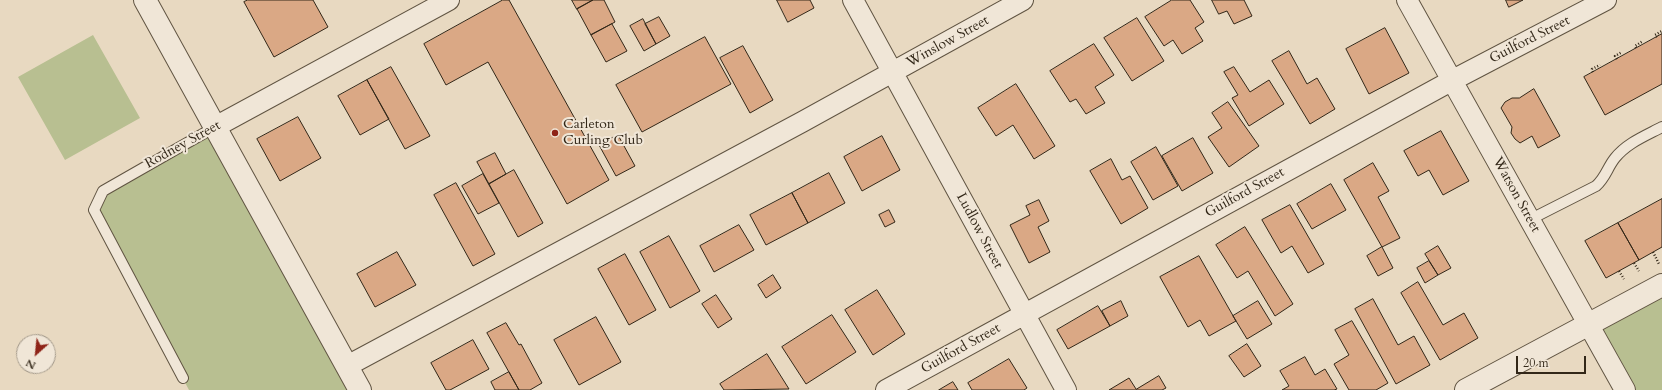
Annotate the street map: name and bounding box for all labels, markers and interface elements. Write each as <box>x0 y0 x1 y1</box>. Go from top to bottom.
street label: Winslow Street <box>904 12 992 72</box>
street label: Guilford Street <box>1487 13 1573 67</box>
street label: Rodney Street <box>142 117 224 173</box>
place label: Carleton Curling Club <box>563 117 643 150</box>
marker: Carleton Curling Club <box>550 128 560 138</box>
street label: Watson Street <box>1488 154 1544 236</box>
street label: Guilford Street <box>1202 164 1288 222</box>
street label: Ludlow Street <box>952 190 1006 272</box>
street label: Guilford Street <box>918 320 1004 378</box>
north arrow <box>16 334 56 374</box>
scale bar <box>1518 348 1588 374</box>
text: N <box>23 355 38 373</box>
text: 20 m <box>1523 355 1549 371</box>

